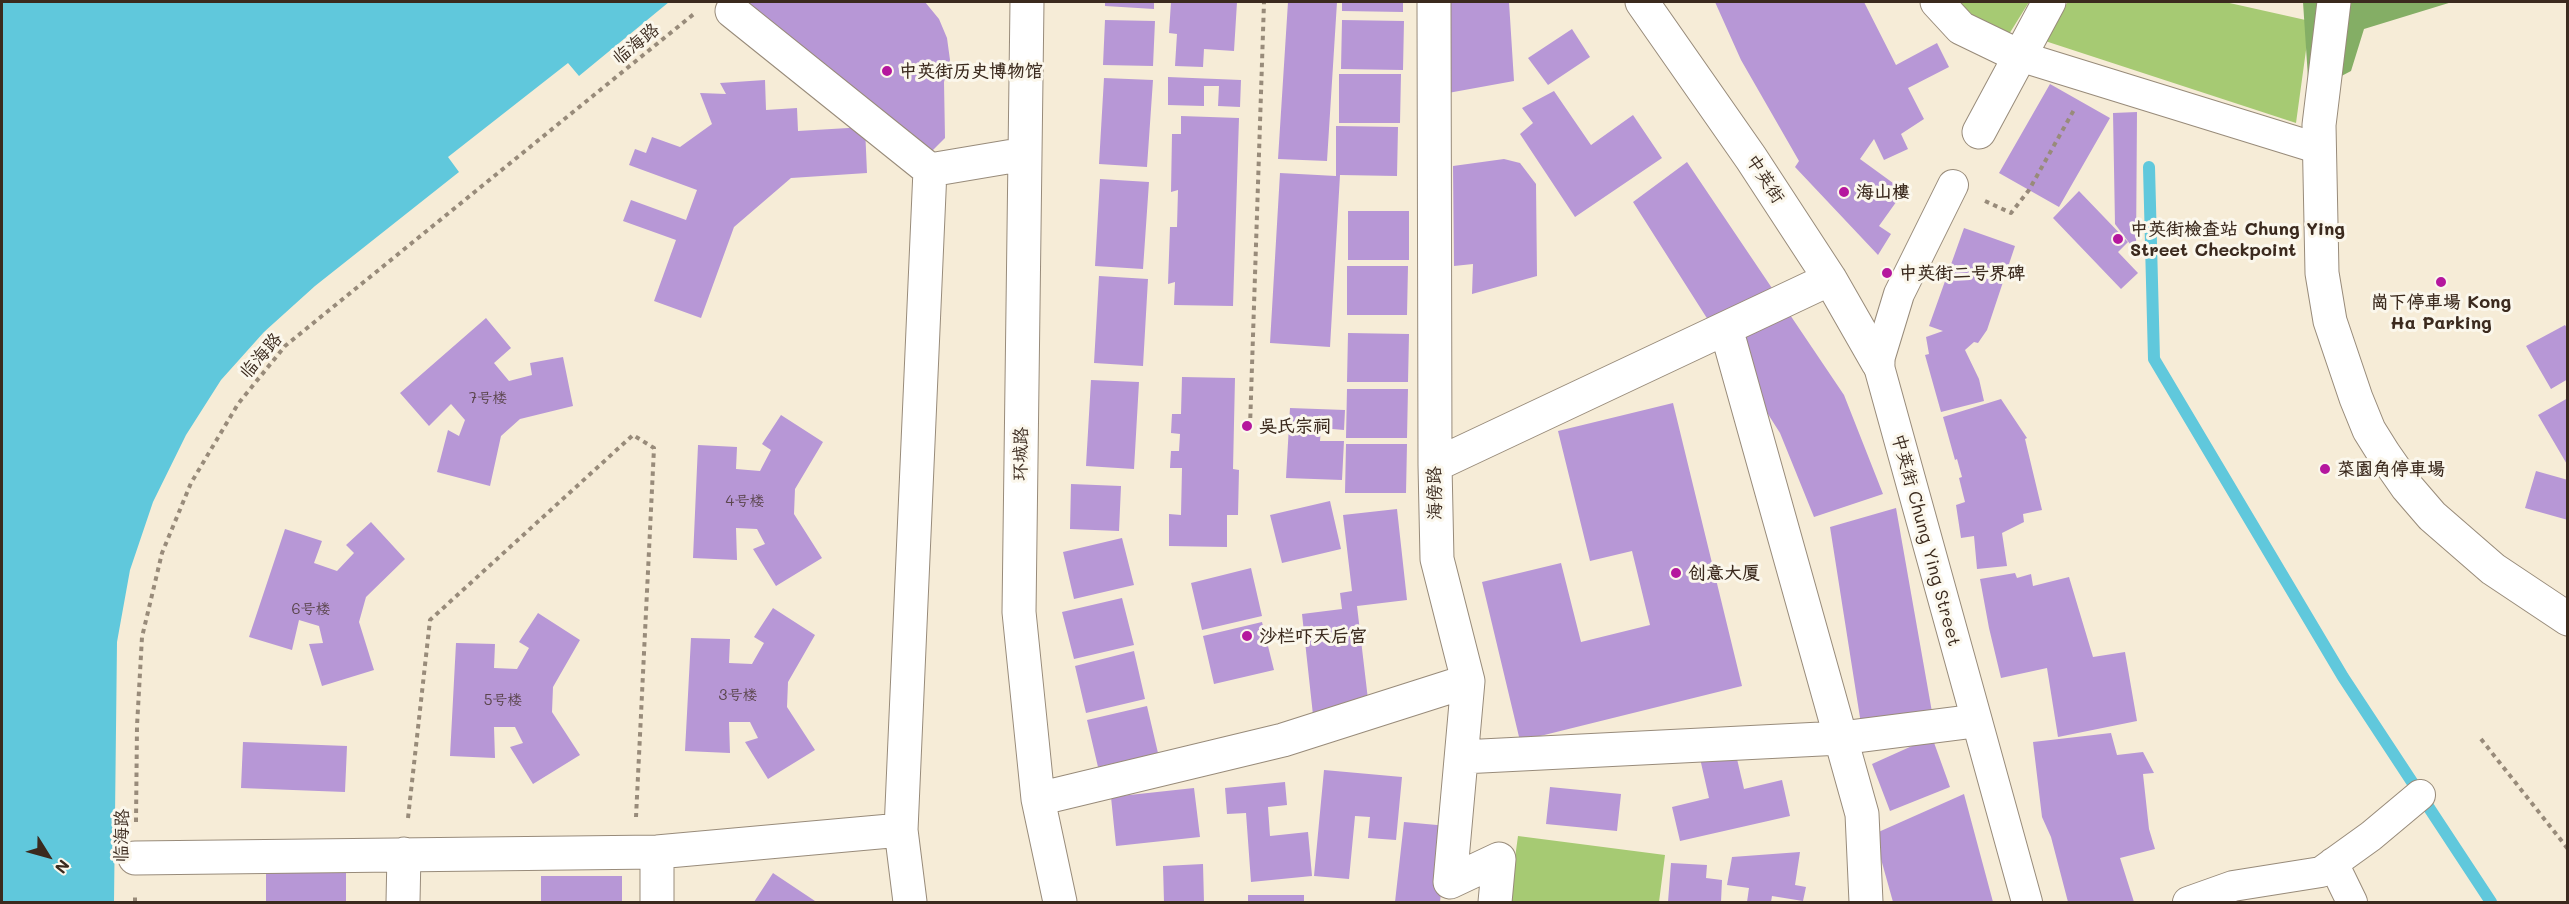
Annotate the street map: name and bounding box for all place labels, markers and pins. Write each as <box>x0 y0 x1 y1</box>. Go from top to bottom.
place label: 中英街历史博物馆 <box>899 60 1043 82</box>
marker: 中英街历史博物馆 <box>880 64 894 78</box>
place label: 海山樓 <box>1856 181 1910 203</box>
marker: 海山樓 <box>1837 185 1851 199</box>
place label: 中英街檢查站 Chung Ying Street Checkpoint <box>2130 218 2345 260</box>
marker: 中英街檢查站 Chung Ying Street Checkpoint <box>2111 232 2125 246</box>
place label: 中英街二号界碑 <box>1899 262 2025 284</box>
marker: 中英街二号界碑 <box>1880 266 1894 280</box>
marker: 崗下停車場 Kong Ha Parking <box>2434 275 2448 289</box>
place label: 崗下停車場 Kong Ha Parking <box>2371 291 2511 334</box>
place label: 吴氏宗祠 <box>1259 415 1331 437</box>
marker: 吴氏宗祠 <box>1240 419 1254 433</box>
place label: 菜園角停車場 <box>2337 458 2445 480</box>
marker: 菜園角停車場 <box>2318 462 2332 476</box>
place label: 创意大厦 <box>1688 562 1760 584</box>
marker: 创意大厦 <box>1669 566 1683 580</box>
place label: 沙栏吓天后宫 <box>1259 625 1367 647</box>
marker: 沙栏吓天后宫 <box>1240 629 1254 643</box>

